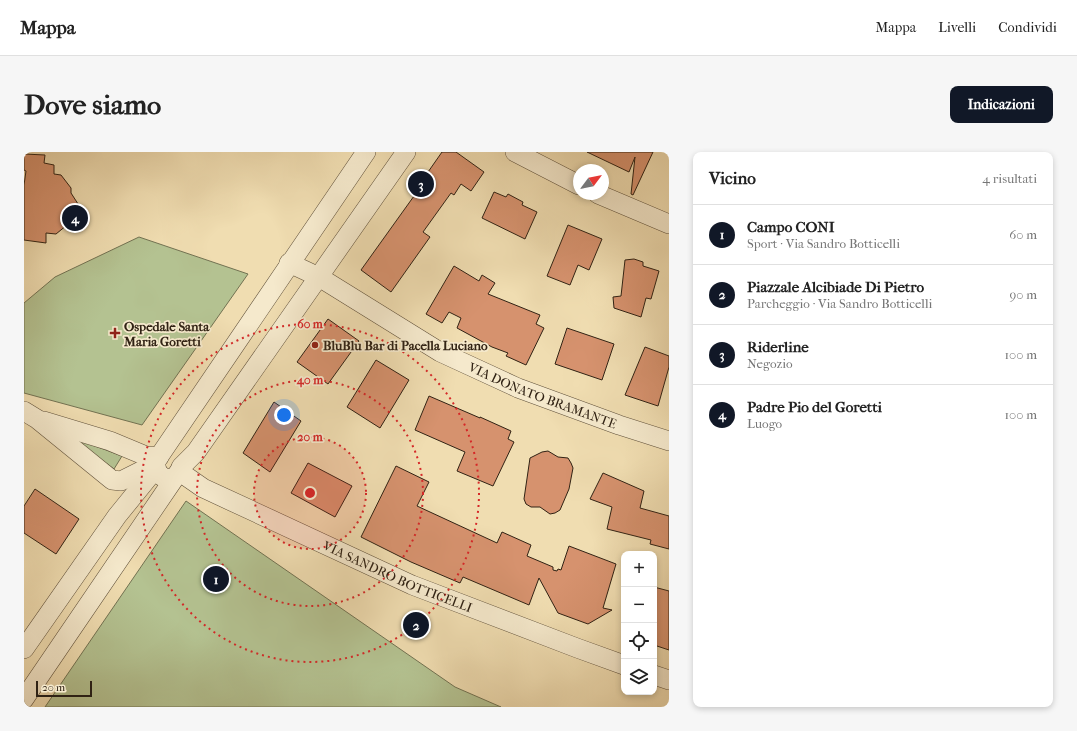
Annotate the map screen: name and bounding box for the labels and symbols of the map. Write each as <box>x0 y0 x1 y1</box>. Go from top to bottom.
north arrow <box>573 164 609 200</box>
pin: 3 <box>408 169 434 199</box>
pin: 4 <box>62 203 88 233</box>
text: 60 m <box>297 317 324 331</box>
place label: Ospedale Santa Maria Goretti <box>123 319 210 349</box>
marker: Ospedale Santa Maria Goretti <box>109 327 121 339</box>
place label: BluBlu Bar di Pacella Luciano <box>323 338 488 353</box>
marker: BluBlu Bar di Pacella Luciano <box>310 340 320 350</box>
street label: VIA DONATO BRAMANTE <box>466 358 619 431</box>
text: 40 m <box>296 373 324 388</box>
your location <box>274 405 294 425</box>
text: 20 m <box>297 430 324 444</box>
centre of rings <box>303 486 317 500</box>
street label: VIA SANDRO BOTTICELLI <box>320 537 474 615</box>
pin: 1 <box>203 564 229 594</box>
pin: 2 <box>403 610 429 640</box>
scale bar <box>36 679 92 698</box>

